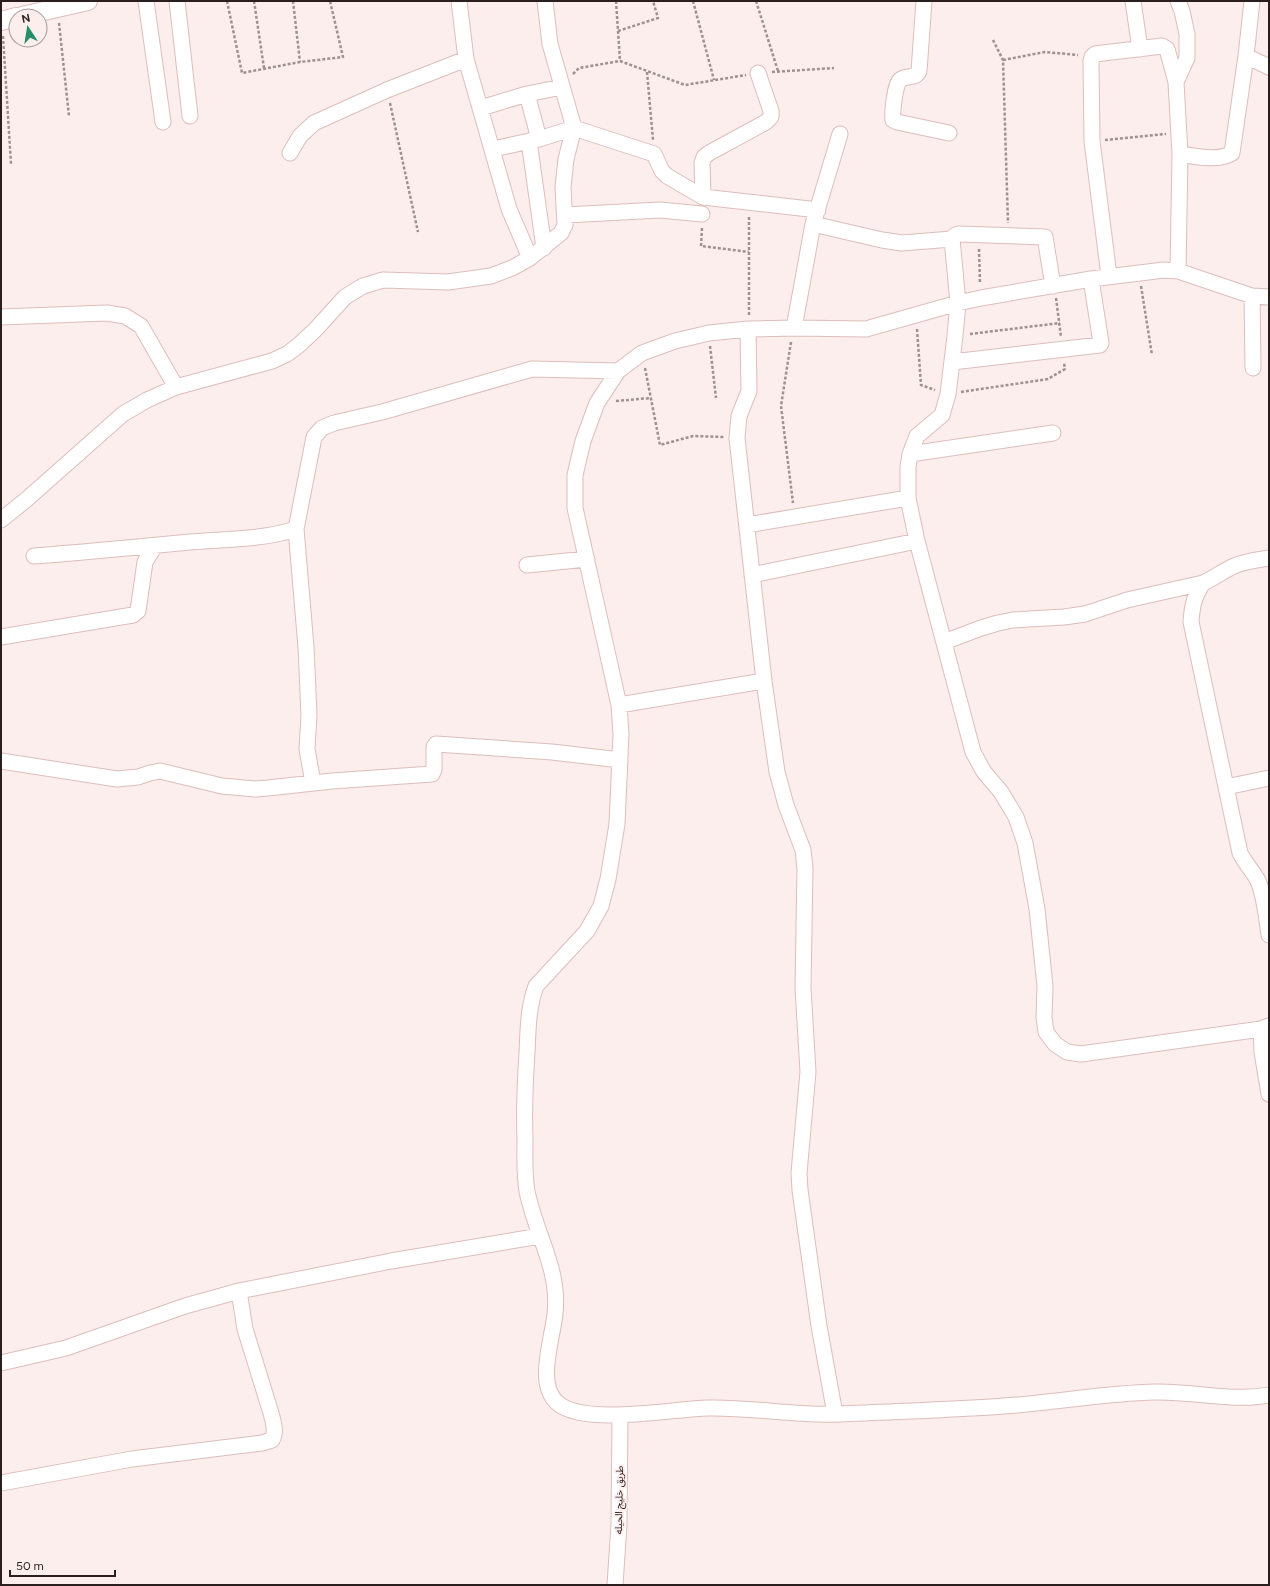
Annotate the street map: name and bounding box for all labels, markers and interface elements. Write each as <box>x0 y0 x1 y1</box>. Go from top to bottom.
north arrow <box>8 8 48 48</box>
text: N <box>21 11 32 26</box>
street label: طريق خليج الحيله <box>612 1465 627 1534</box>
scale bar <box>10 1552 115 1578</box>
text: 50 m <box>16 1559 44 1573</box>

